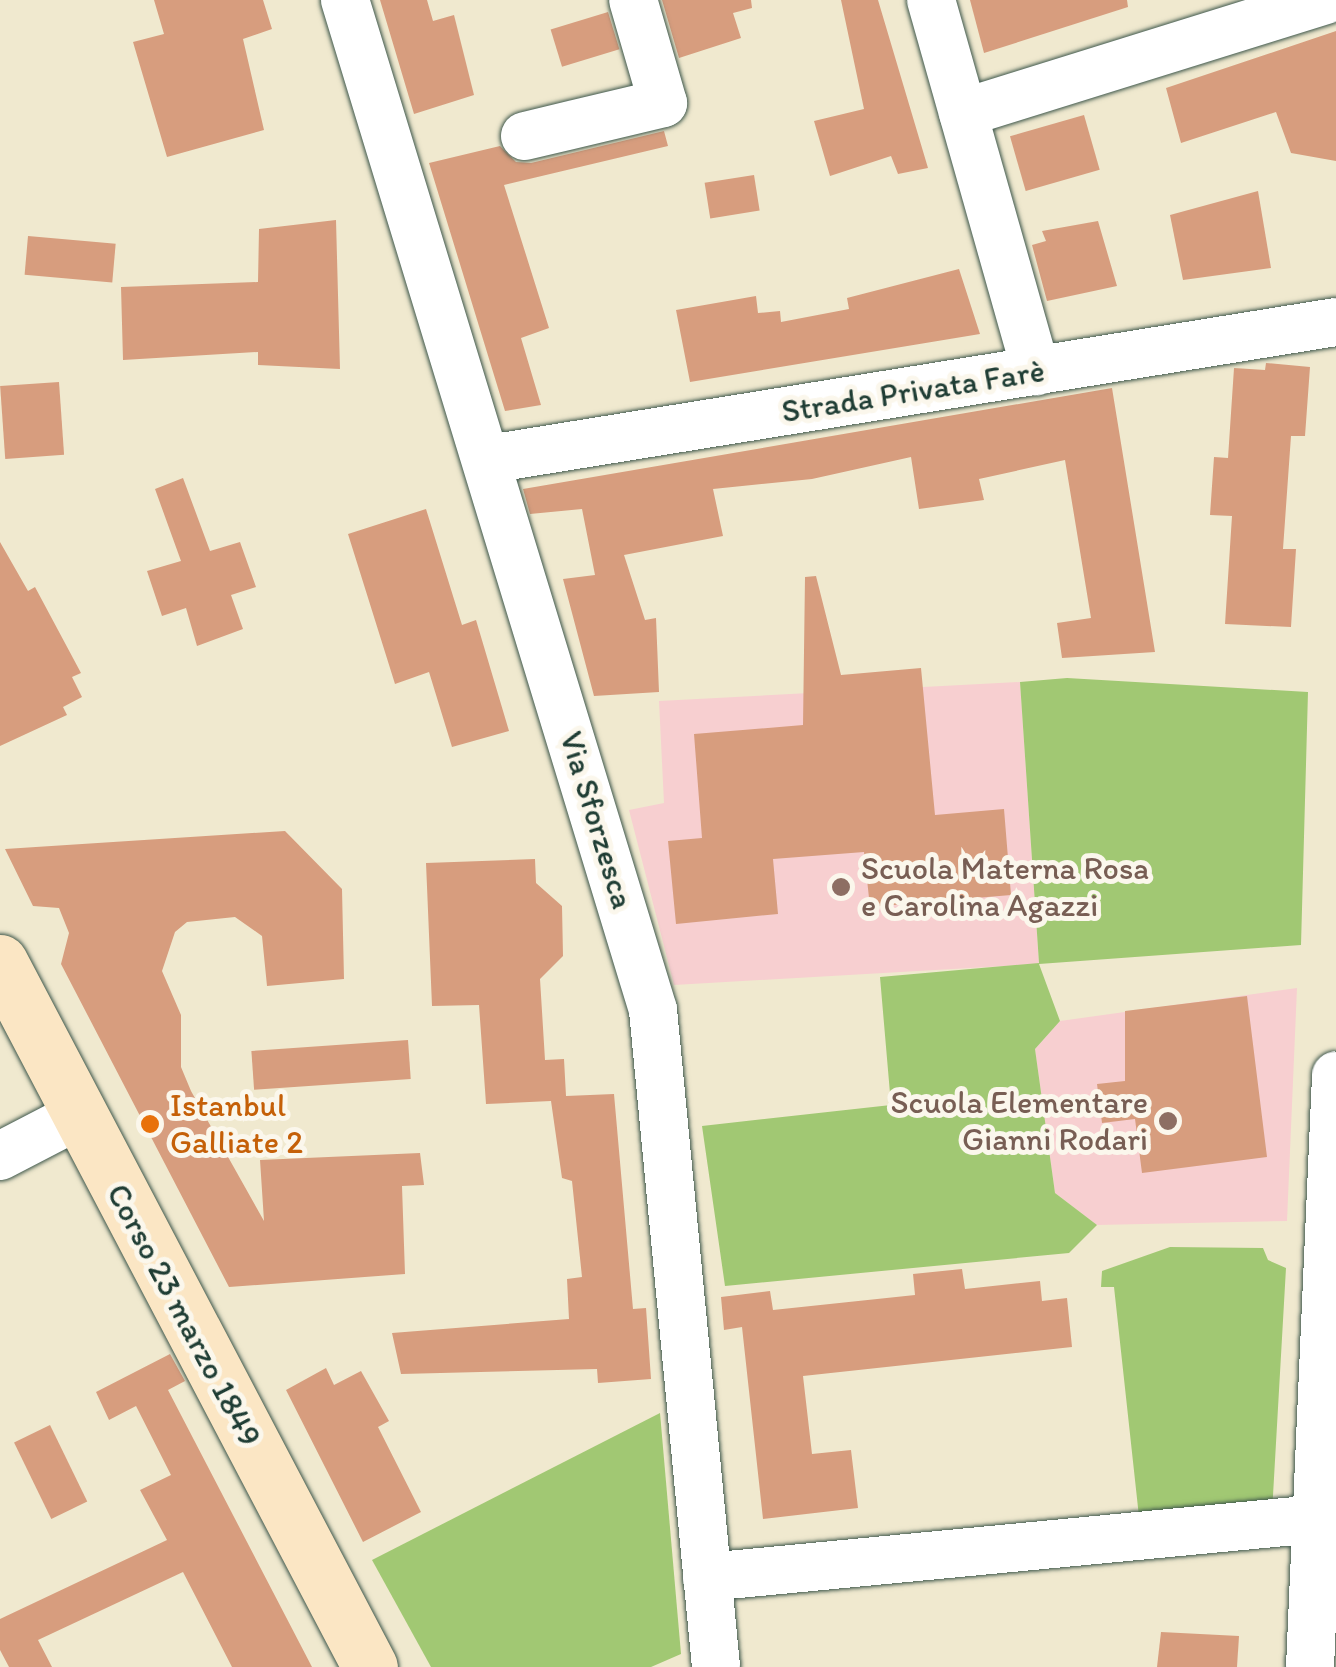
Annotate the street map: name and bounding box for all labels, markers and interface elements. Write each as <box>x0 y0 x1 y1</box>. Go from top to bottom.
street label: Strada Privata Farè <box>779 351 1047 431</box>
street label: Via Sforzesca <box>552 727 642 913</box>
place label: Scuola Materna Rosa e Carolina Agazzi <box>861 850 1149 925</box>
marker: Scuola Materna Rosa e Carolina Agazzi <box>830 876 852 898</box>
place label: Scuola Elementare Gianni Rodari <box>891 1084 1148 1159</box>
place label: Istanbul Galliate 2 <box>170 1087 303 1162</box>
marker: Scuola Elementare Gianni Rodari <box>1157 1110 1179 1132</box>
marker: Istanbul Galliate 2 <box>139 1113 161 1135</box>
street label: Corso 23 marzo 1849 <box>99 1177 269 1453</box>

